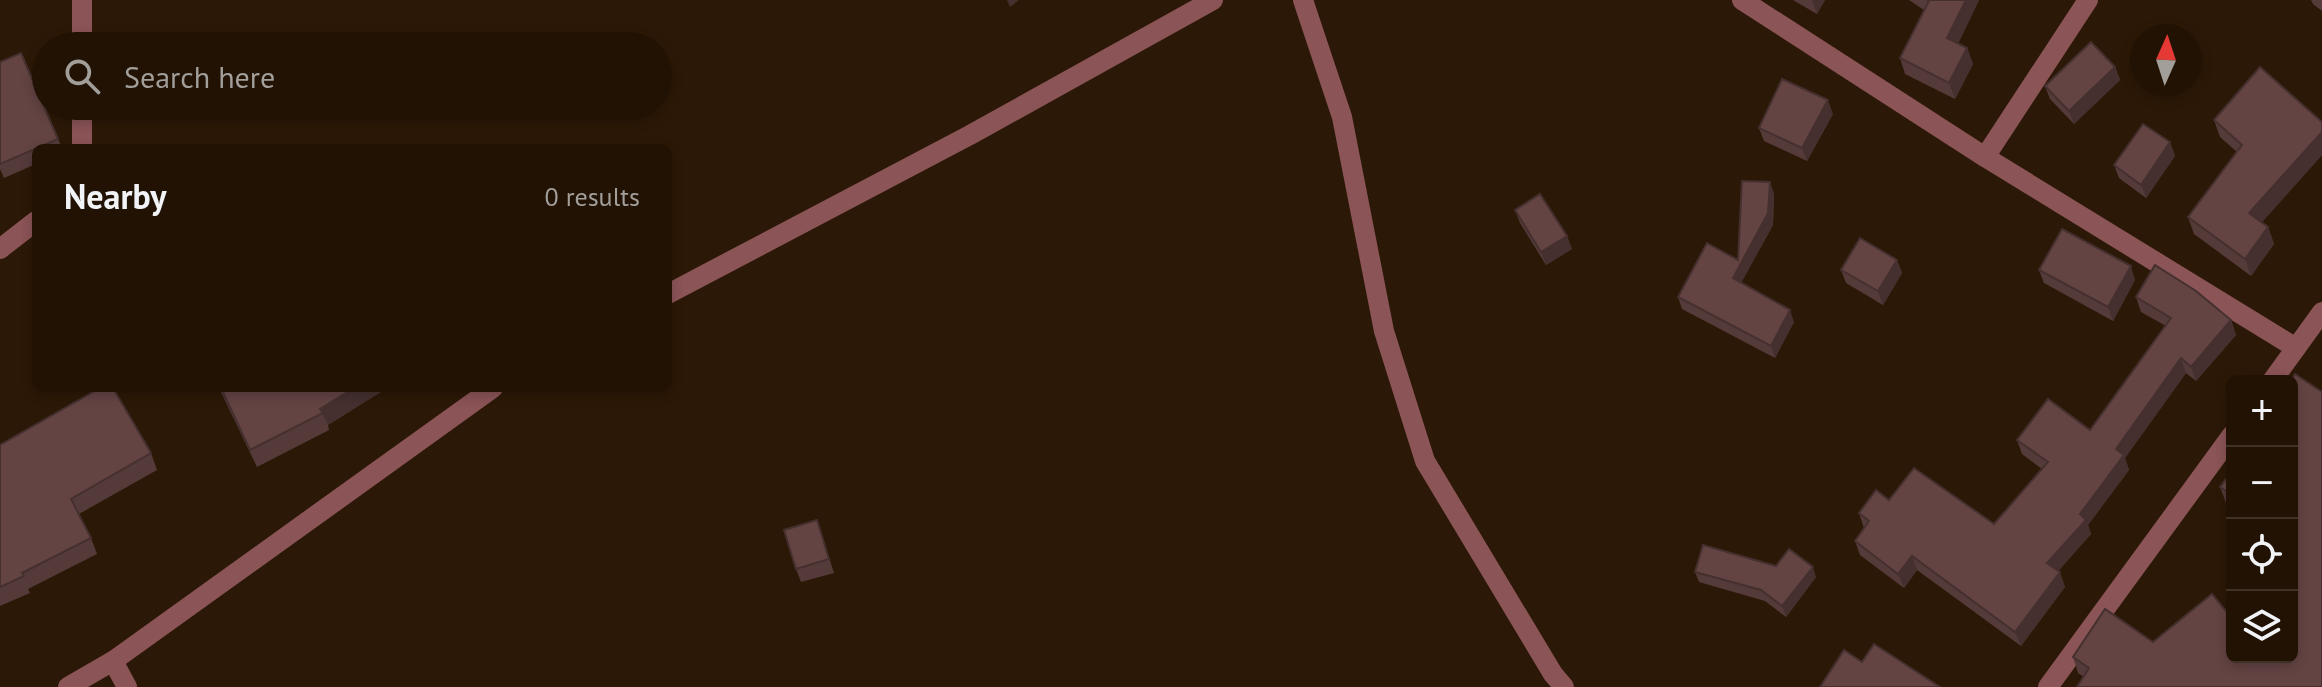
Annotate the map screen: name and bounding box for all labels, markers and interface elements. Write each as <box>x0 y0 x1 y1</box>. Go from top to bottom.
north arrow <box>2130 24 2202 96</box>
search box <box>32 32 672 120</box>
icon: search <box>60 54 104 98</box>
text: Search here <box>124 57 275 96</box>
text: Nearby <box>64 174 166 218</box>
text: 0 results <box>545 180 640 213</box>
map controls <box>2226 375 2298 663</box>
button: + <box>2226 375 2298 447</box>
button: − <box>2226 447 2298 519</box>
button: locate <box>2226 519 2298 591</box>
button: layers <box>2226 591 2298 663</box>

